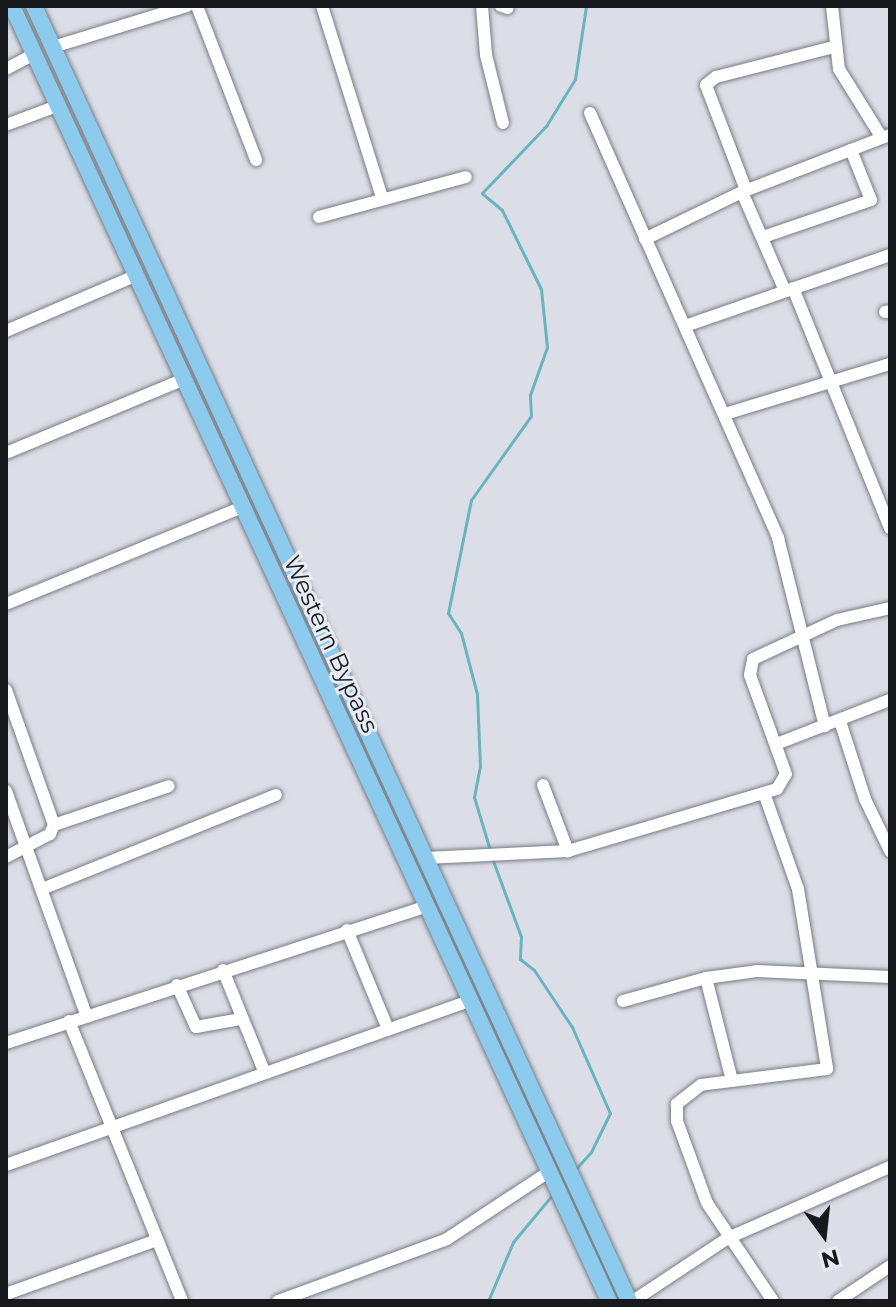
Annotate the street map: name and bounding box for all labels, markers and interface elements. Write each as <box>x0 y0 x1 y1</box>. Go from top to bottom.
street label: Western Bypass <box>277 551 385 737</box>
north arrow <box>784 1195 864 1275</box>
text: N <box>818 1243 842 1274</box>

